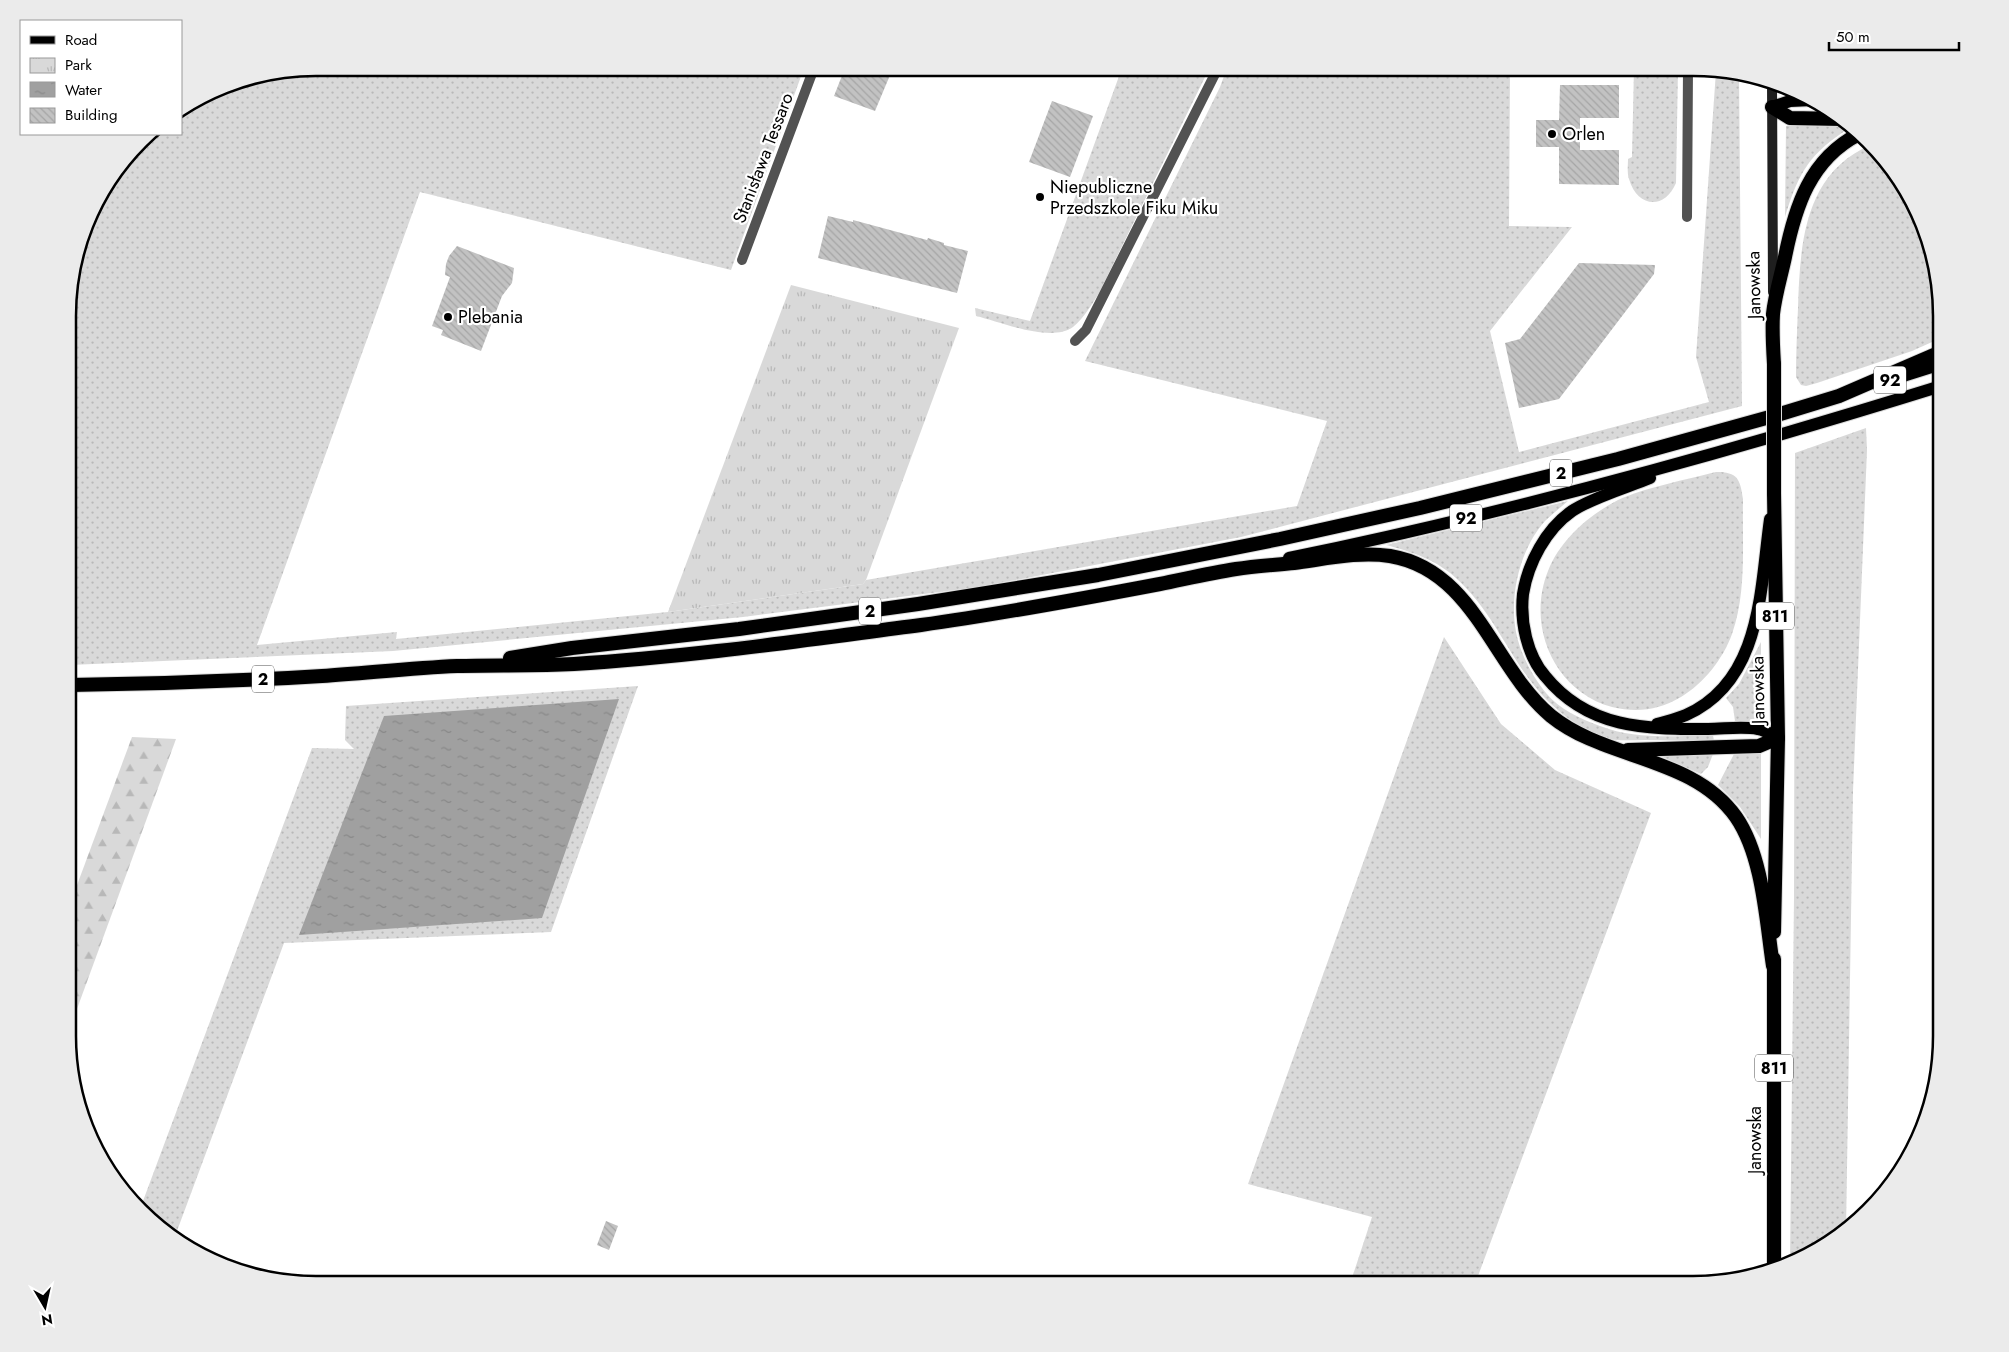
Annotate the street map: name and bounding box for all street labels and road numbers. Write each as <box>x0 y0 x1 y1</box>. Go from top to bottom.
street label: Stanisława Tessaro <box>726 89 800 227</box>
street label: Janowska <box>1740 251 1768 321</box>
road number: 92 <box>1874 366 1906 394</box>
road number: 2 <box>1550 459 1572 486</box>
road number: 92 <box>1450 504 1482 532</box>
road number: 2 <box>859 598 881 624</box>
road number: 811 <box>1756 602 1794 630</box>
street label: Janowska <box>1744 656 1772 726</box>
road number: 2 <box>252 666 274 692</box>
road number: 811 <box>1755 1054 1793 1082</box>
street label: Janowska <box>1742 1106 1768 1176</box>

